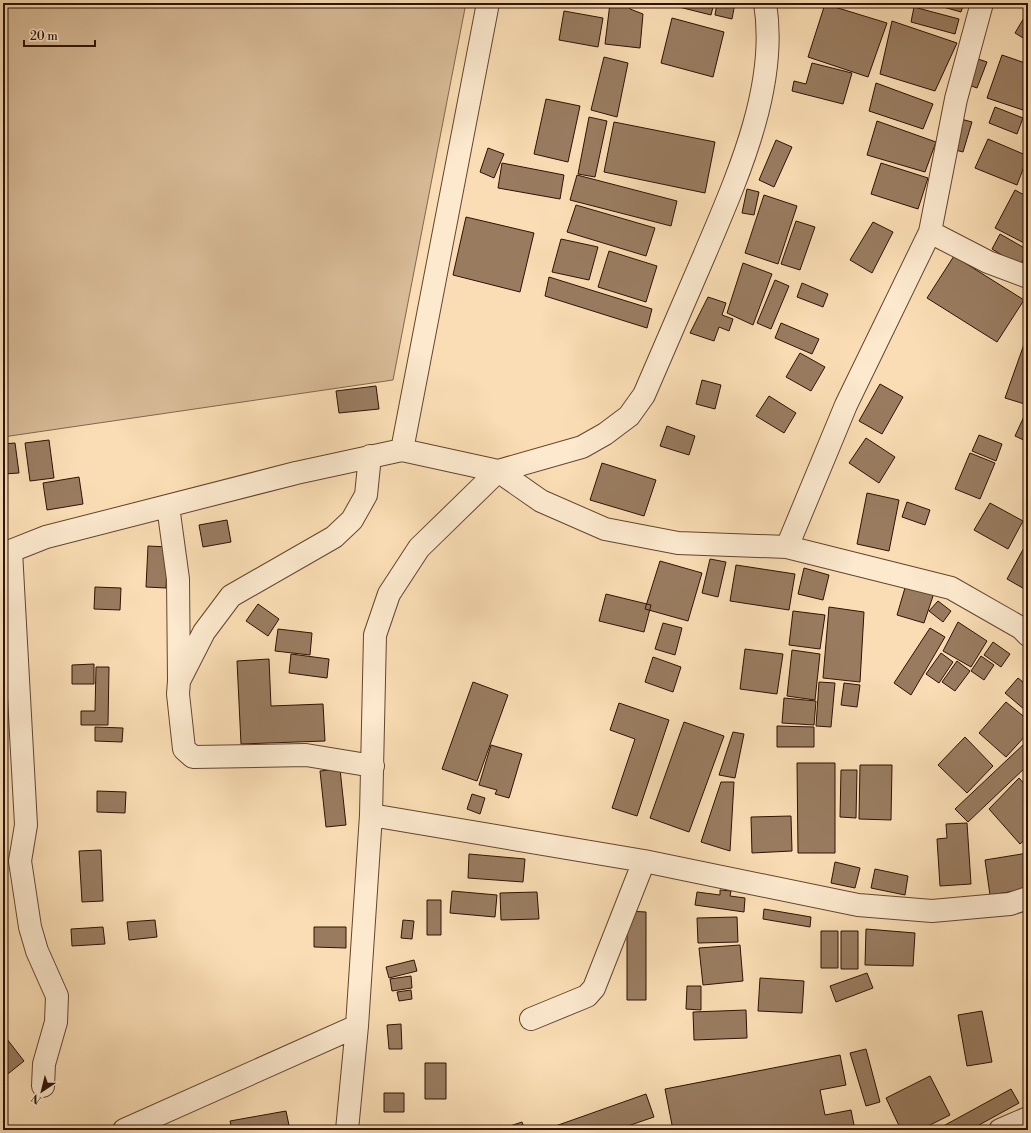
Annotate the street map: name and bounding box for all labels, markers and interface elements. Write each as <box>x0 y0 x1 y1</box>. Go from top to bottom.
scale bar <box>24 22 95 48</box>
text: 20 m <box>30 29 58 44</box>
north arrow <box>22 1071 62 1111</box>
text: N <box>29 1090 44 1107</box>

